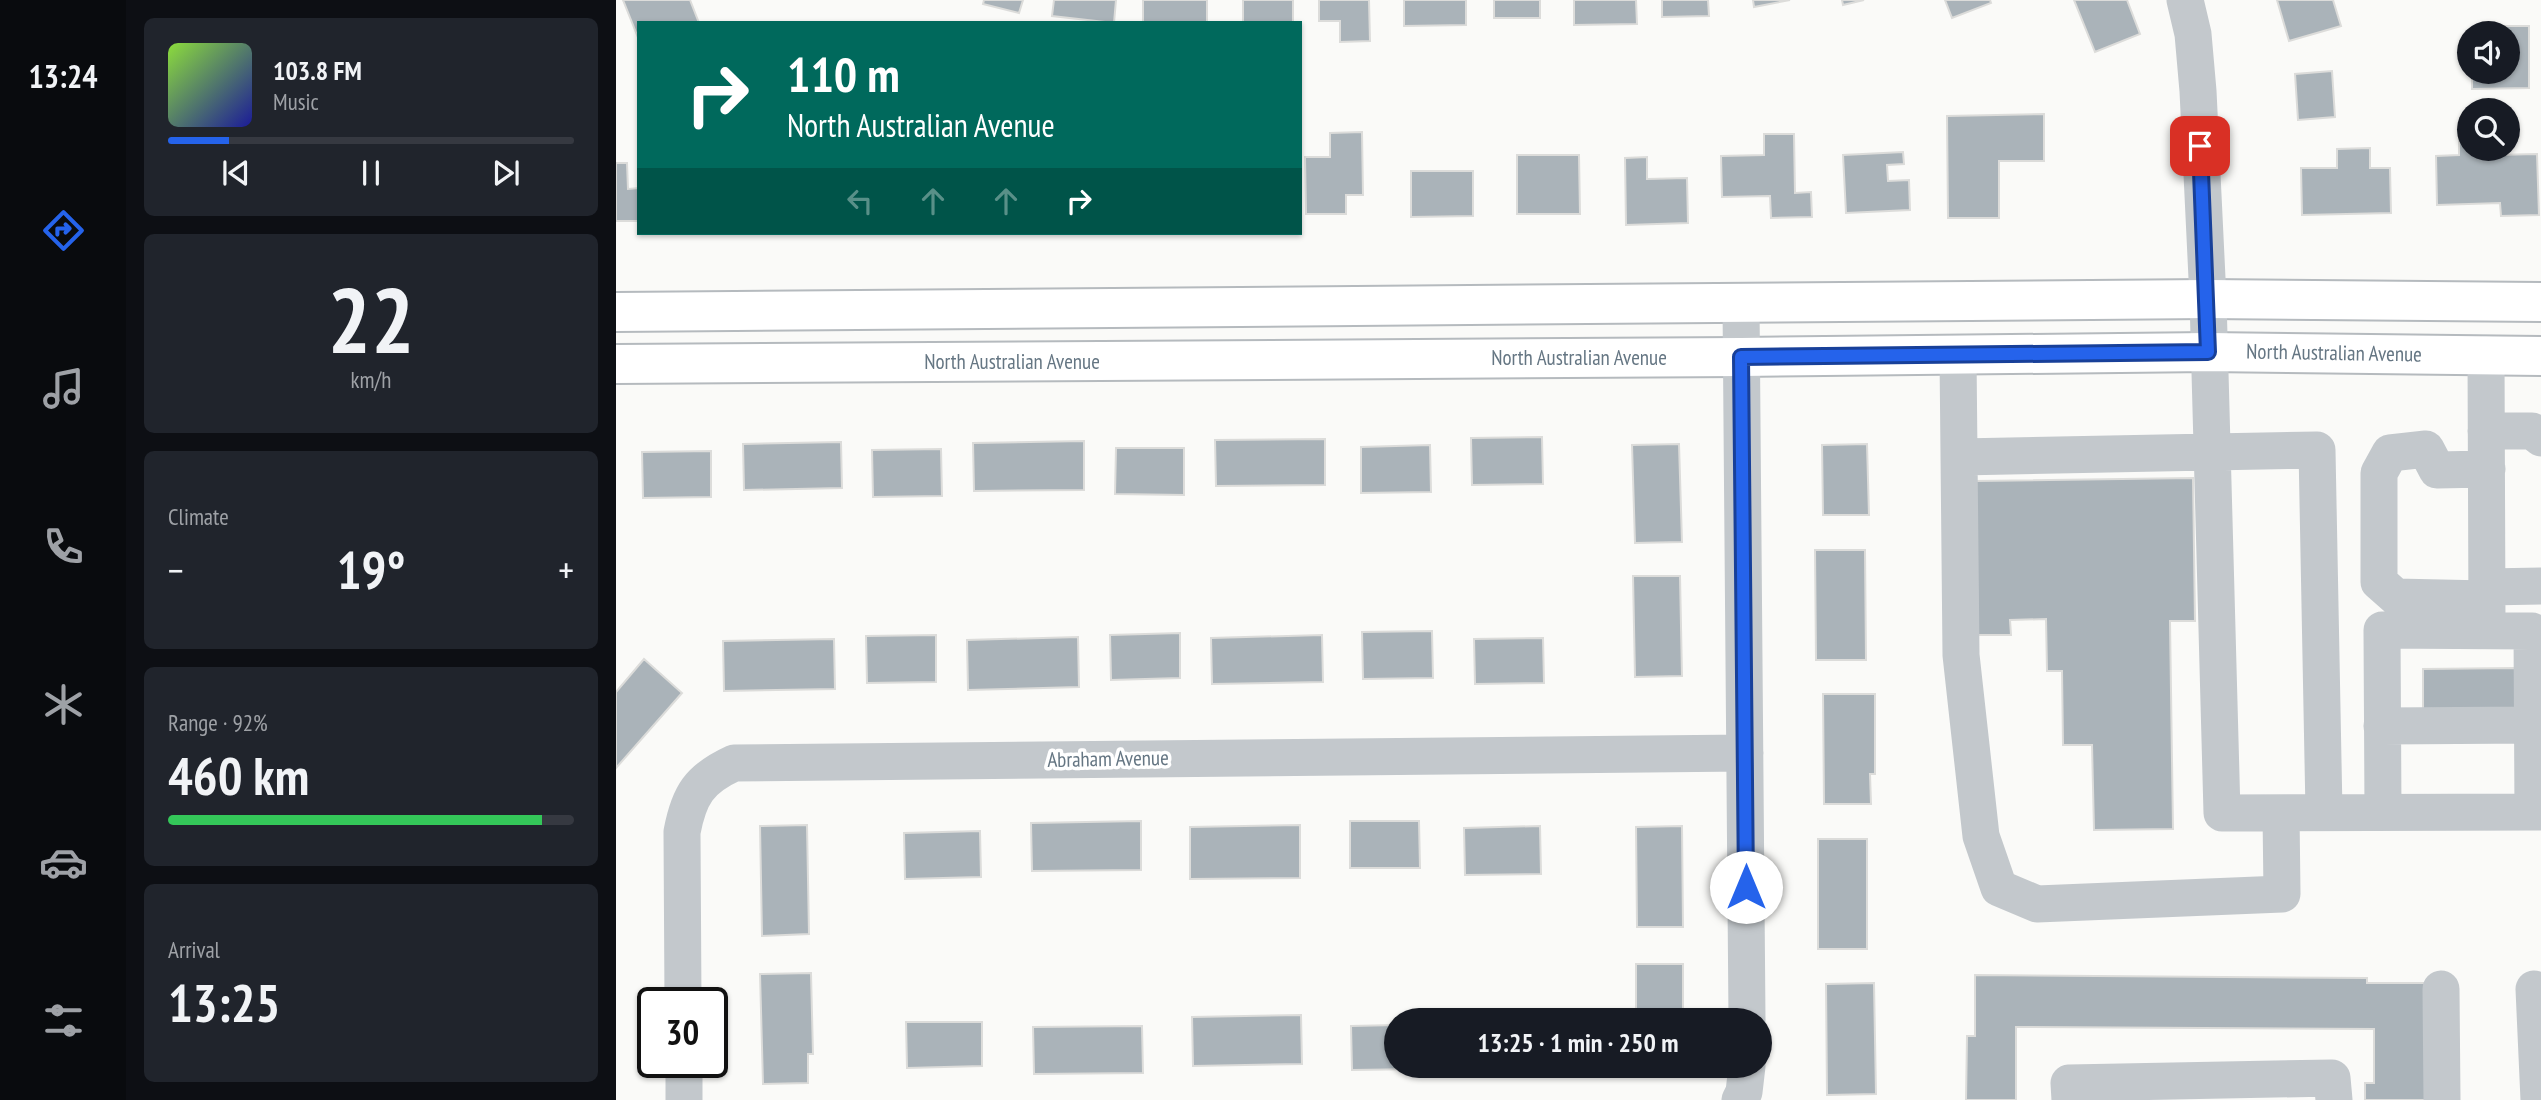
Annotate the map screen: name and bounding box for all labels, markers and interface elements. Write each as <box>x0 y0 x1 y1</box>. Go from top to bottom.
map controls <box>2457 21 2520 161</box>
button: sound <box>2457 21 2520 84</box>
text: 110 m <box>787 42 900 106</box>
icon: right <box>672 49 763 140</box>
text: 103.8 FM <box>273 54 362 87</box>
text: 13:24 <box>28 55 98 97</box>
text: Music <box>273 87 319 116</box>
button: search <box>2457 98 2520 161</box>
text: North Australian Avenue <box>787 104 1055 146</box>
pin <box>2170 116 2230 176</box>
icon: arrive <box>2181 127 2219 165</box>
icon: previous <box>217 154 255 192</box>
icon: pause <box>352 154 390 192</box>
icon: next <box>487 154 525 192</box>
icon: left <box>841 182 879 220</box>
icon: ahead <box>914 182 952 220</box>
icon: ahead <box>987 182 1025 220</box>
icon: right <box>1060 182 1098 220</box>
icon: directions <box>39 206 88 255</box>
text: 22 <box>328 260 415 378</box>
street label: North Australian Avenue <box>2246 337 2422 368</box>
street label: North Australian Avenue <box>1491 344 1667 371</box>
street label: North Australian Avenue <box>924 348 1100 375</box>
icon: music <box>39 364 88 413</box>
text: km/h <box>351 365 391 394</box>
text: Climate <box>168 502 229 531</box>
icon: phone <box>39 522 88 571</box>
text: 19° <box>337 536 405 603</box>
text: − <box>168 545 184 594</box>
text: + <box>558 545 574 594</box>
icon: climate <box>39 680 88 729</box>
text: Range · 92% <box>168 708 268 737</box>
text: 460 km <box>168 742 309 809</box>
street label: Abraham Avenue <box>1047 744 1169 773</box>
icon: car <box>39 838 88 887</box>
position arrow <box>1709 850 1783 924</box>
text: Arrival <box>168 935 220 964</box>
text: 13:25 <box>168 969 280 1036</box>
speed limit sign: 30 <box>637 987 728 1078</box>
icon: filters <box>39 996 88 1045</box>
text: 13:25 · 1 min · 250 m <box>1478 1026 1678 1059</box>

